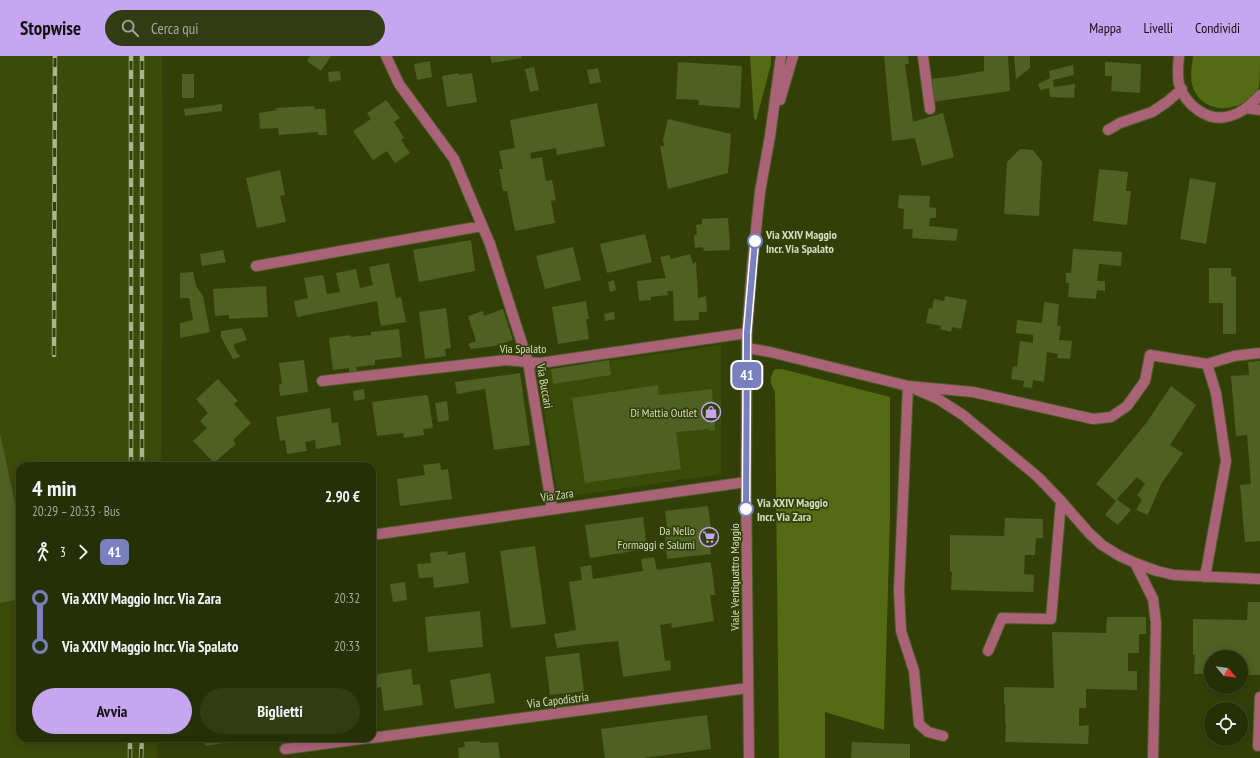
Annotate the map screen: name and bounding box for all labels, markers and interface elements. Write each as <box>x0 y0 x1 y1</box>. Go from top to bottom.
search box <box>105 10 385 46</box>
text: Stopwise <box>20 16 81 40</box>
icon: search <box>119 17 141 39</box>
text: Cerca qui <box>151 19 199 38</box>
text: Mappa <box>1089 19 1121 37</box>
text: Livelli <box>1143 19 1173 37</box>
text: Condividi <box>1195 19 1240 37</box>
place label: Via XXIV Maggio Incr. Via Spalato <box>765 227 837 256</box>
marker: Via XXIV Maggio Incr. Via Spalato <box>747 233 763 249</box>
street label: Via Spalato <box>499 341 546 356</box>
street label: Via Buccari <box>533 361 556 410</box>
line badge: 41 <box>729 362 765 388</box>
text: 41 <box>740 366 754 384</box>
shop icon: Di Mattia Outlet <box>700 401 722 423</box>
place label: Di Mattia Outlet <box>630 405 698 420</box>
text: 4 min <box>32 474 76 502</box>
street label: Via Zara <box>538 485 575 505</box>
text: 2.90 € <box>325 487 360 506</box>
place label: Via XXIV Maggio Incr. Via Zara <box>756 495 828 524</box>
marker: Via XXIV Maggio Incr. Via Zara <box>738 501 754 517</box>
text: 20:29 – 20:33 · Bus <box>32 503 120 520</box>
place label: Da Nello Formaggi e Salumi <box>618 523 695 552</box>
street label: Viale Ventiquattro Maggio <box>727 523 742 632</box>
supermarket icon: Da Nello Formaggi e Salumi <box>698 526 720 548</box>
icon: walk <box>32 541 54 563</box>
icon: forward <box>72 541 94 563</box>
text: 41 <box>108 543 121 561</box>
text: 3 <box>60 544 66 561</box>
text: Via XXIV Maggio Incr. Via Zara <box>62 589 221 608</box>
text: 20:32 <box>334 590 360 607</box>
text: Via XXIV Maggio Incr. Via Spalato <box>62 637 238 656</box>
text: 20:33 <box>334 638 360 655</box>
north arrow <box>1204 650 1248 694</box>
map controls <box>1204 650 1248 746</box>
button: Avvia <box>32 688 192 734</box>
button: Biglietti <box>200 688 360 734</box>
street label: Via Capodistria <box>525 689 590 711</box>
button: locate <box>1204 702 1248 746</box>

